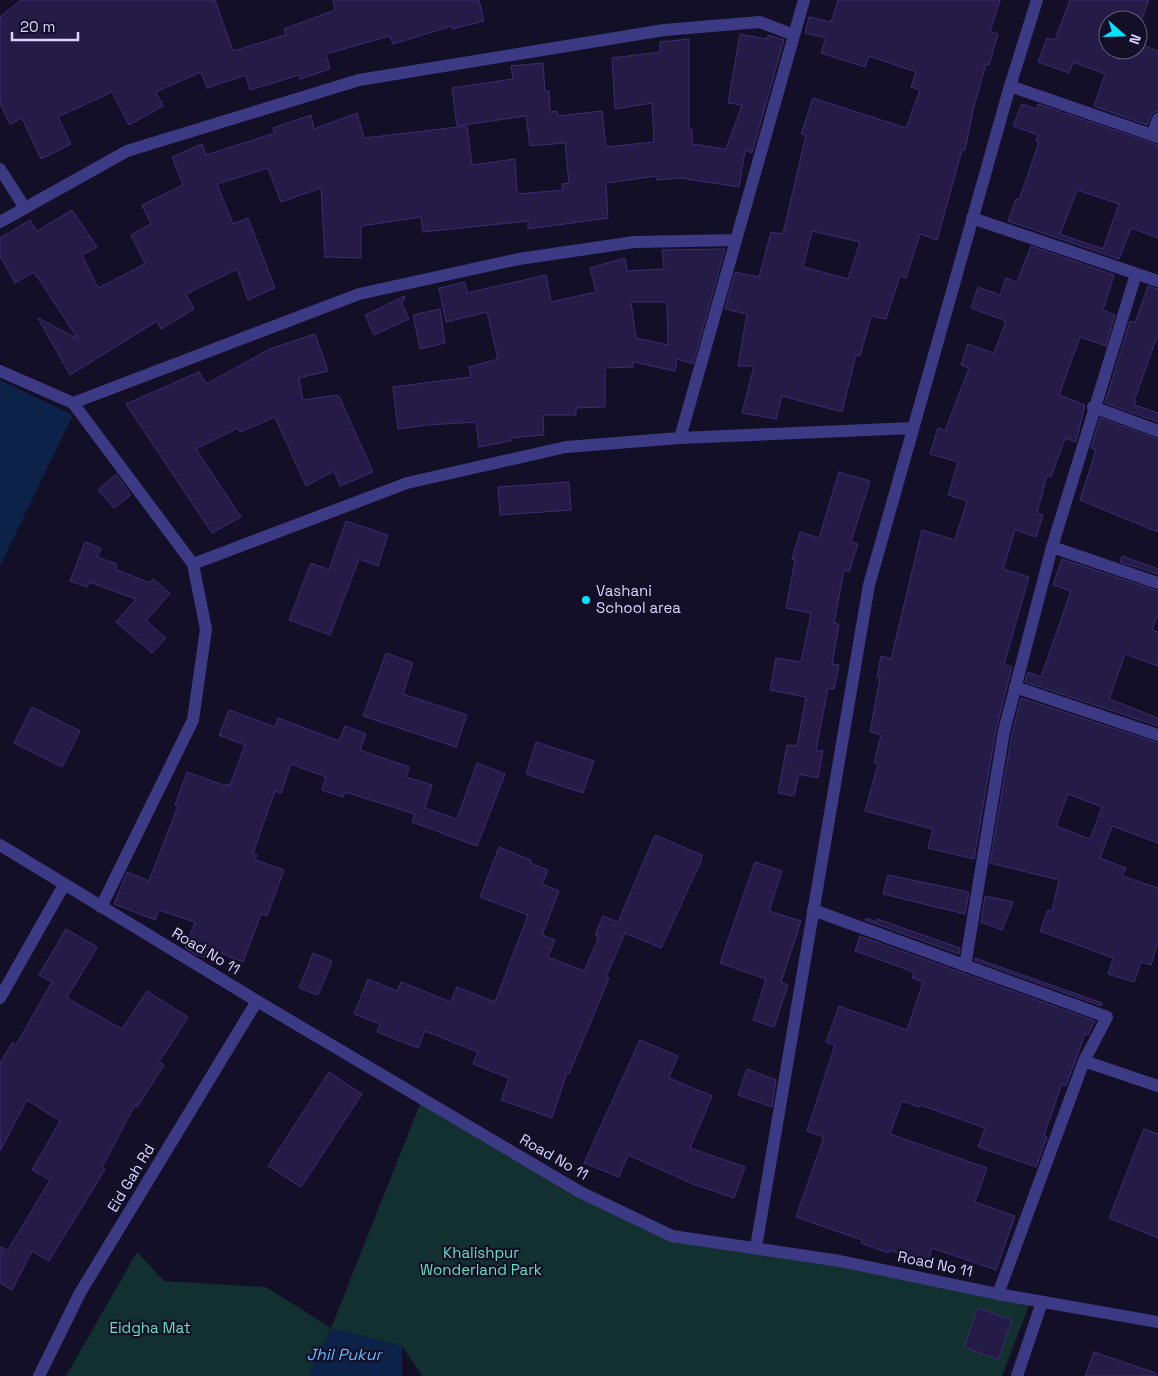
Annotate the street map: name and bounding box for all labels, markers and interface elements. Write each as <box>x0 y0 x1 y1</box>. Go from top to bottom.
scale bar <box>12 10 79 42</box>
north arrow <box>1098 10 1148 60</box>
text: 20 m <box>20 17 55 36</box>
text: N <box>1125 32 1145 47</box>
place label: Vashani School area <box>596 581 681 617</box>
marker: Vashani School area <box>580 594 592 606</box>
street label: Road No 11 <box>169 923 244 978</box>
street label: Road No 11 <box>516 1129 592 1184</box>
street label: Eid Gah Rd <box>103 1140 158 1215</box>
park label: Khalishpur Wonderland Park <box>420 1243 542 1279</box>
street label: Road No 11 <box>896 1246 974 1281</box>
park label: Eidgha Mat <box>109 1318 191 1337</box>
water label: Jhil Pukur <box>306 1344 384 1365</box>

